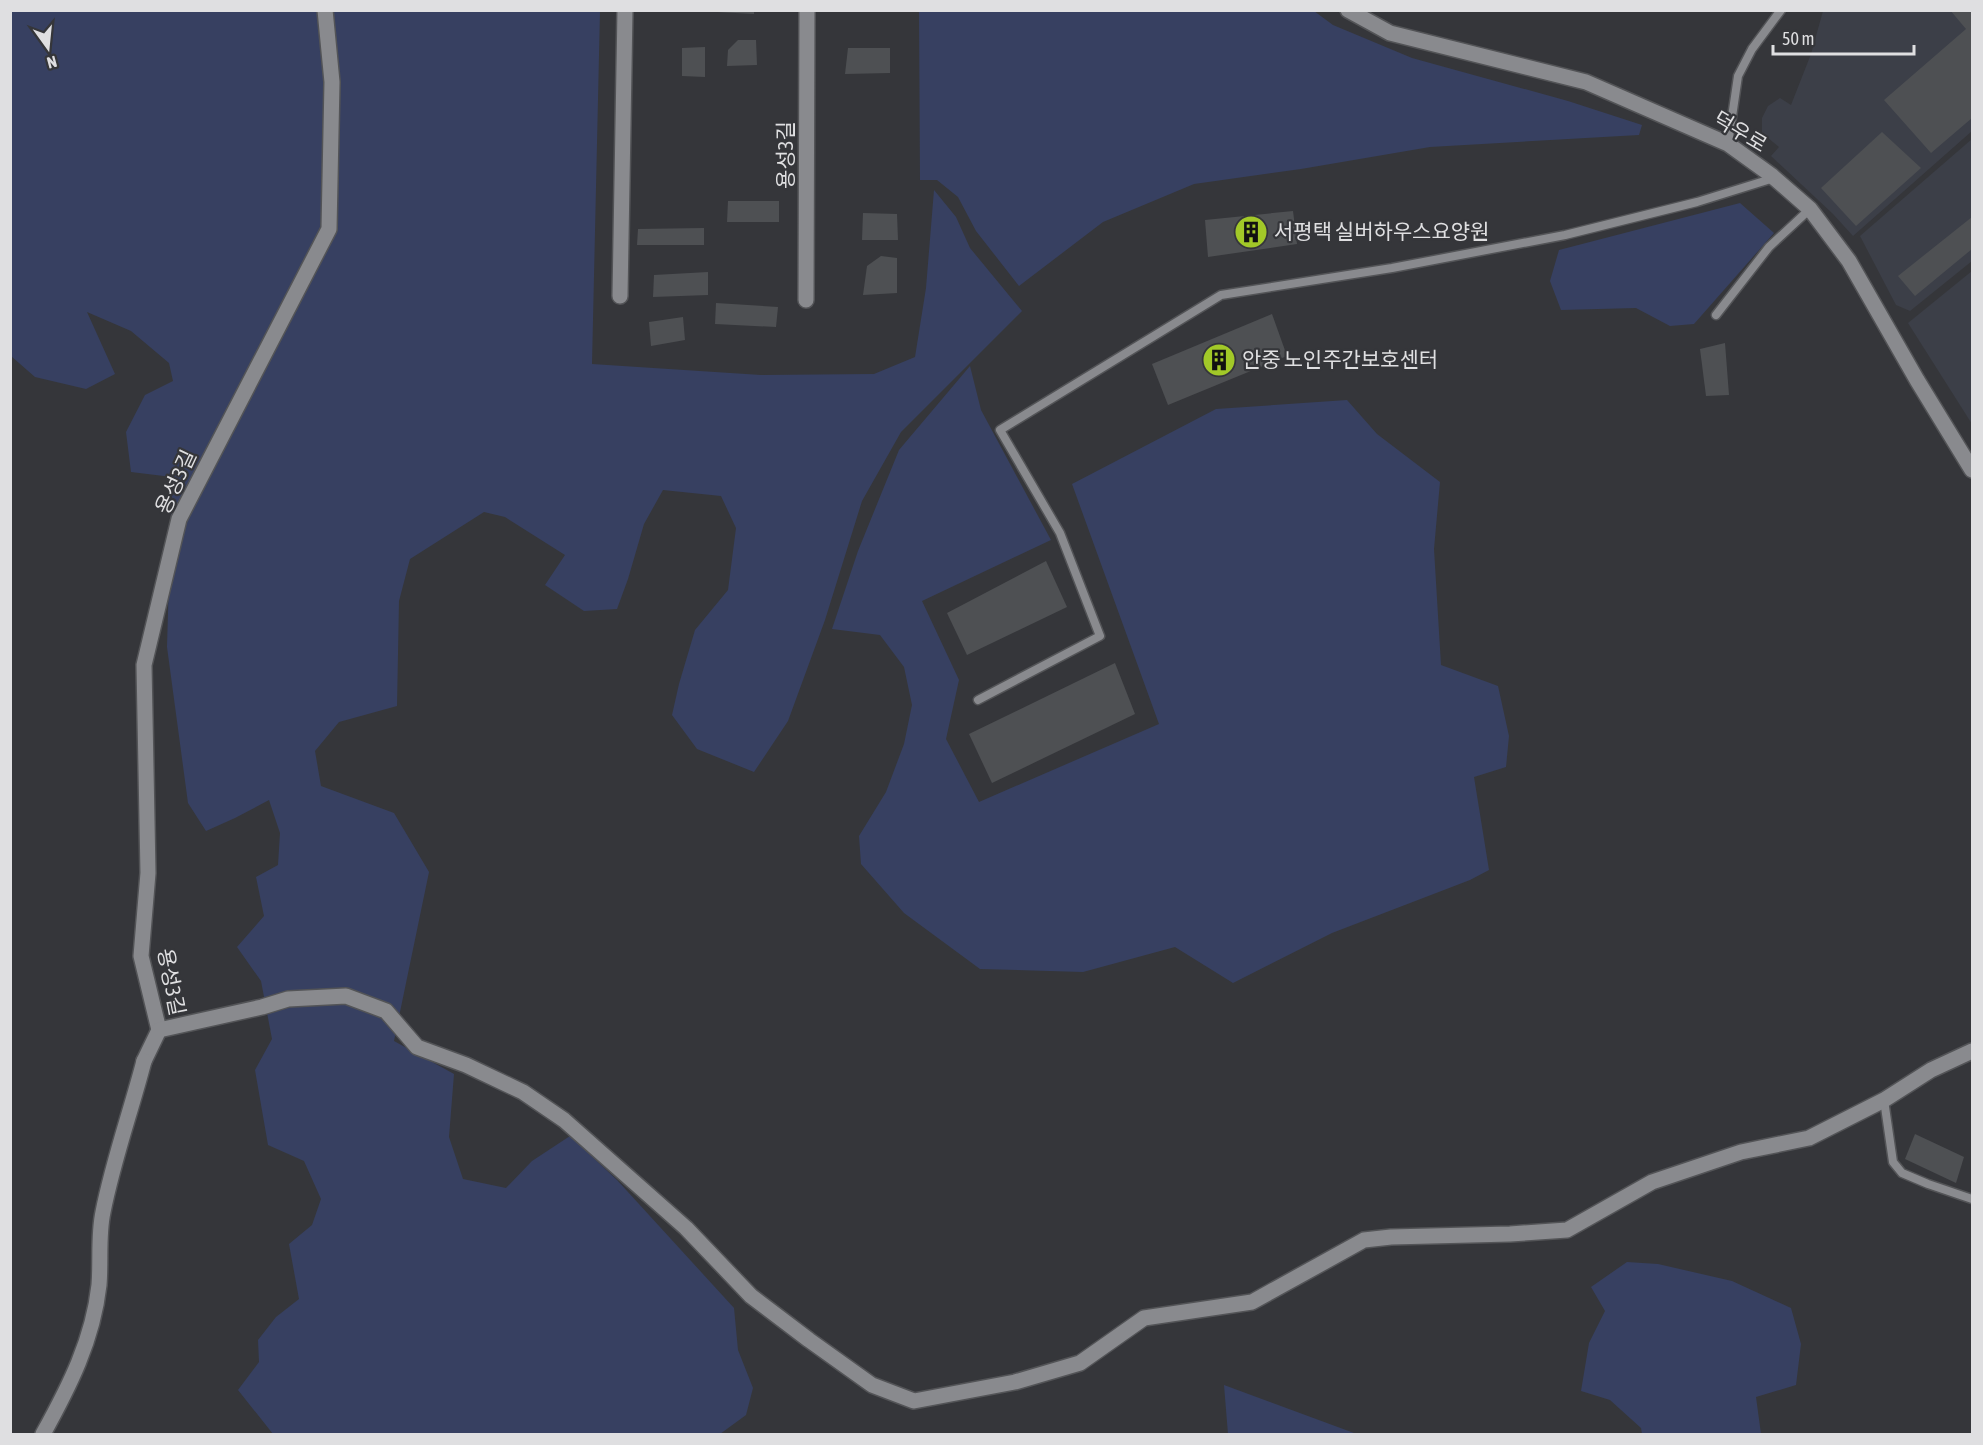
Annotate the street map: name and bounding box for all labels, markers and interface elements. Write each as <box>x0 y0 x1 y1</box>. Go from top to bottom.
north arrow <box>18 18 78 78</box>
scale bar <box>1773 18 1914 56</box>
text: 50 m <box>1782 28 1814 49</box>
text: N <box>45 53 59 72</box>
street label: 덕우로 <box>1709 106 1772 156</box>
street label: 용성3길 <box>773 121 797 189</box>
building icon: 서평택 실버하우스요양원 <box>1233 214 1269 250</box>
place label: 서평택 실버하우스요양원 <box>1274 219 1489 243</box>
building icon: 안중 노인주간보호센터 <box>1201 342 1237 378</box>
place label: 안중 노인주간보호센터 <box>1242 347 1438 371</box>
street label: 용성3길 <box>150 446 200 517</box>
street label: 용성3길 <box>154 946 190 1017</box>

